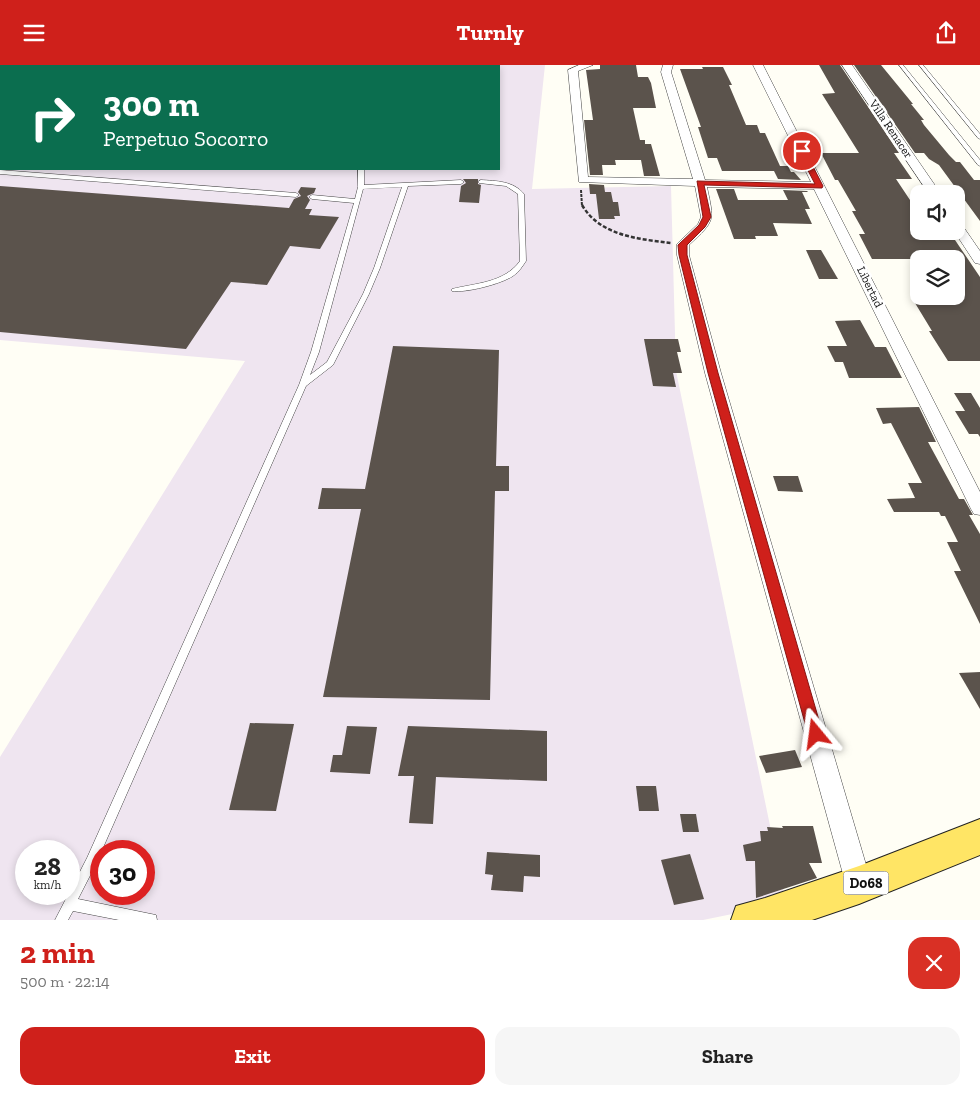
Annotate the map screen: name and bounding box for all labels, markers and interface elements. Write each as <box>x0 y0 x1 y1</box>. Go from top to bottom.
icon: menu <box>20 19 48 47</box>
text: Turnly <box>456 19 524 46</box>
icon: share <box>932 19 960 47</box>
text: 300 m <box>103 83 199 125</box>
icon: right <box>20 85 85 150</box>
street label: Villa Renacer <box>866 96 916 161</box>
text: Perpetuo Socorro <box>103 125 268 152</box>
pin <box>781 130 823 172</box>
icon: arrive <box>788 137 816 165</box>
map controls <box>910 185 965 305</box>
button: sound <box>910 185 965 240</box>
button: layers <box>910 250 965 305</box>
street label: Libertad <box>854 264 886 310</box>
position arrow <box>789 707 841 759</box>
speed limit sign: 30 <box>90 840 155 905</box>
text: 28 <box>34 851 61 881</box>
road number: D068 <box>844 871 888 895</box>
text: km/h <box>34 878 61 892</box>
text: 2 min <box>20 935 95 971</box>
button: close <box>908 937 960 989</box>
text: 500 m · 22:14 <box>20 972 110 991</box>
button: Exit <box>20 1027 485 1085</box>
button: Share <box>495 1027 960 1085</box>

